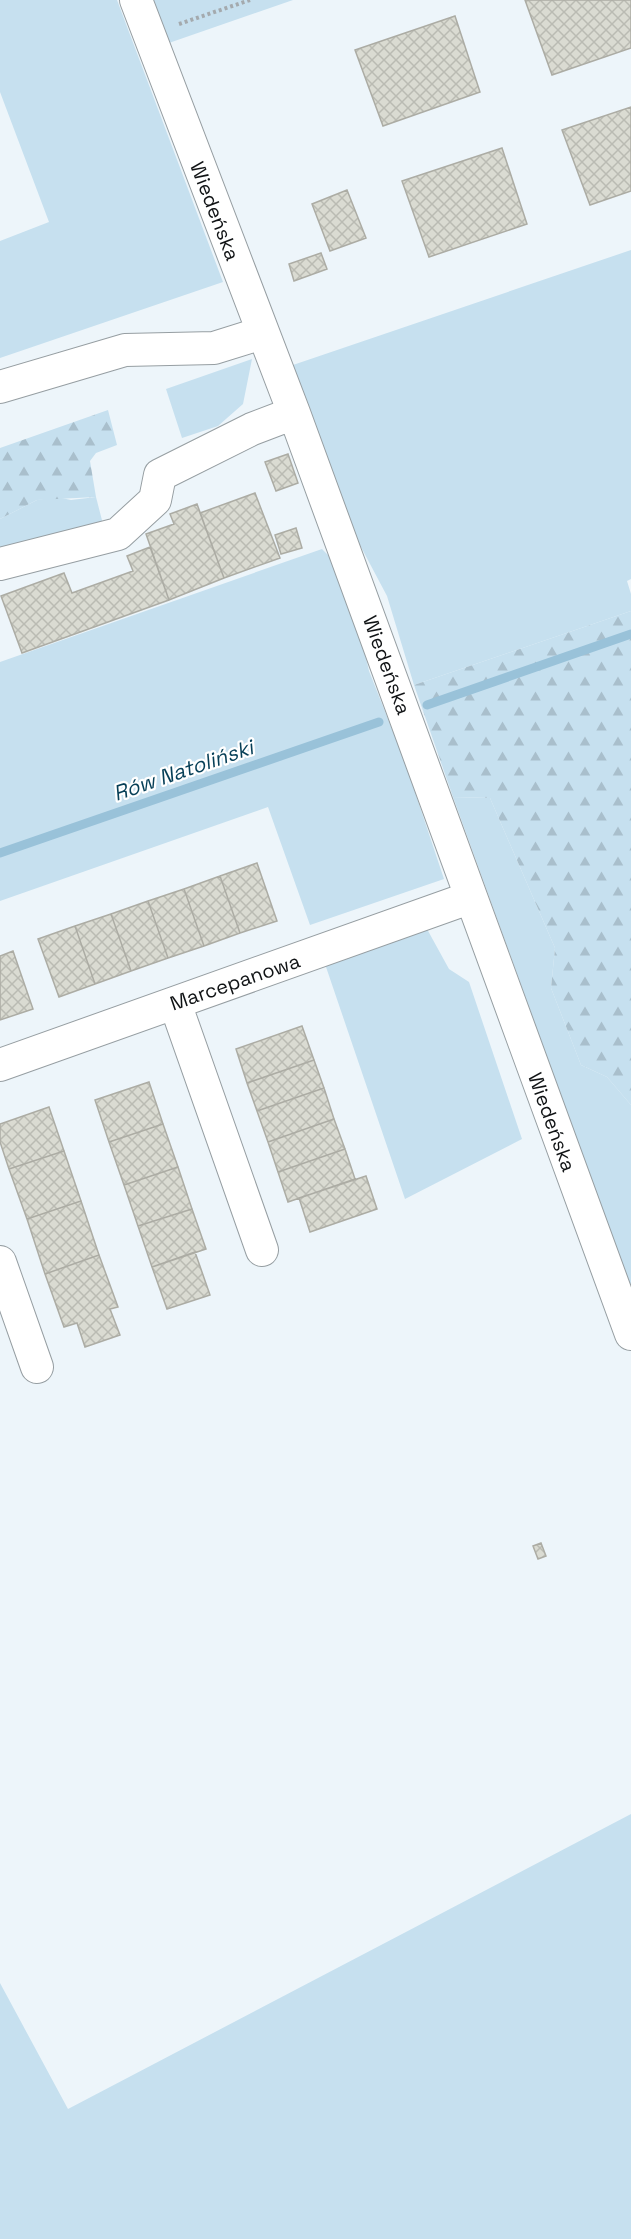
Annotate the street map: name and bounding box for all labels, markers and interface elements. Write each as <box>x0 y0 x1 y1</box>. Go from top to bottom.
street label: Wiedeńska <box>184 158 246 264</box>
street label: Wiedeńska <box>357 612 417 718</box>
water label: Rów Natoliński <box>109 732 259 807</box>
street label: Marcepanowa <box>167 948 303 1016</box>
street label: Wiedeńska <box>522 1069 582 1175</box>

